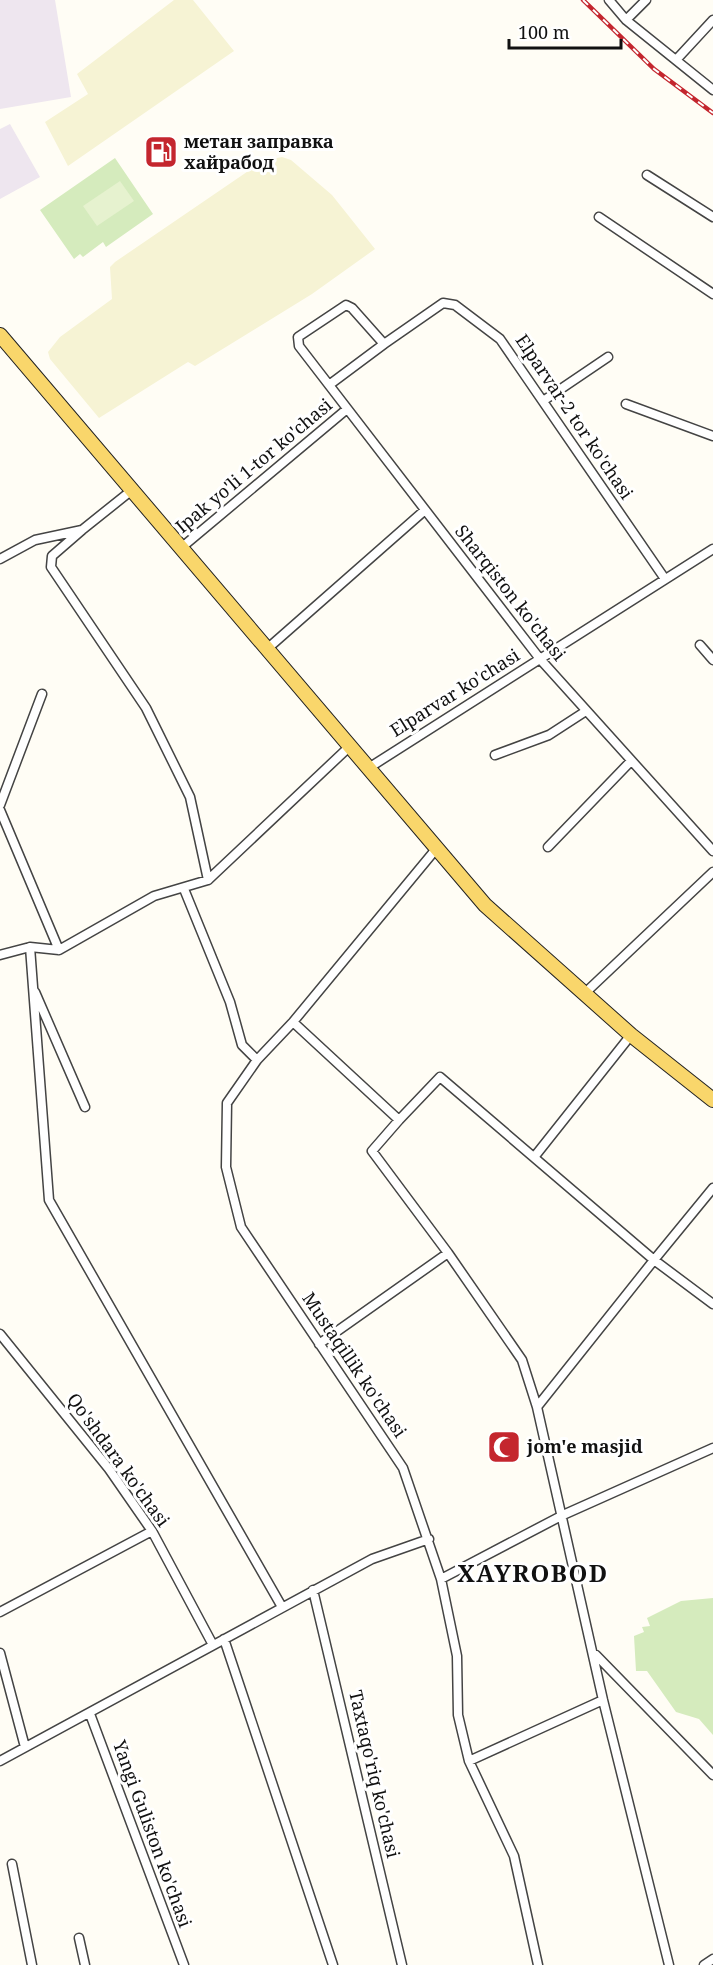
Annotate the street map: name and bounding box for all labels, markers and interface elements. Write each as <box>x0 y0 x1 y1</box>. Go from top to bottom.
scale bar <box>509 12 622 50</box>
text: 100 m <box>518 20 570 44</box>
place label: метан заправка хайрабод <box>184 129 334 174</box>
fuel station icon: метан заправка хайрабод <box>143 134 179 170</box>
street label: Elparvar-2 tor ko'chasi <box>511 329 639 504</box>
street label: Ipak yo'li 1-tor ko'chasi <box>170 392 337 538</box>
street label: Sharqiston ko'chasi <box>450 519 572 665</box>
street label: Elparvar ko'chasi <box>385 642 524 742</box>
street label: Mustaqillik ko'chasi <box>297 1287 413 1442</box>
street label: Qo'shdara ko'chasi <box>62 1388 176 1531</box>
mosque icon: jom'e masjid <box>486 1429 522 1465</box>
place label: jom'e masjid <box>526 1434 643 1458</box>
district label: XAYROBOD <box>457 1556 609 1589</box>
street label: Taxtaqo'riq ko'chasi <box>344 1688 406 1860</box>
street label: Yangi Guliston ko'chasi <box>108 1736 198 1931</box>

